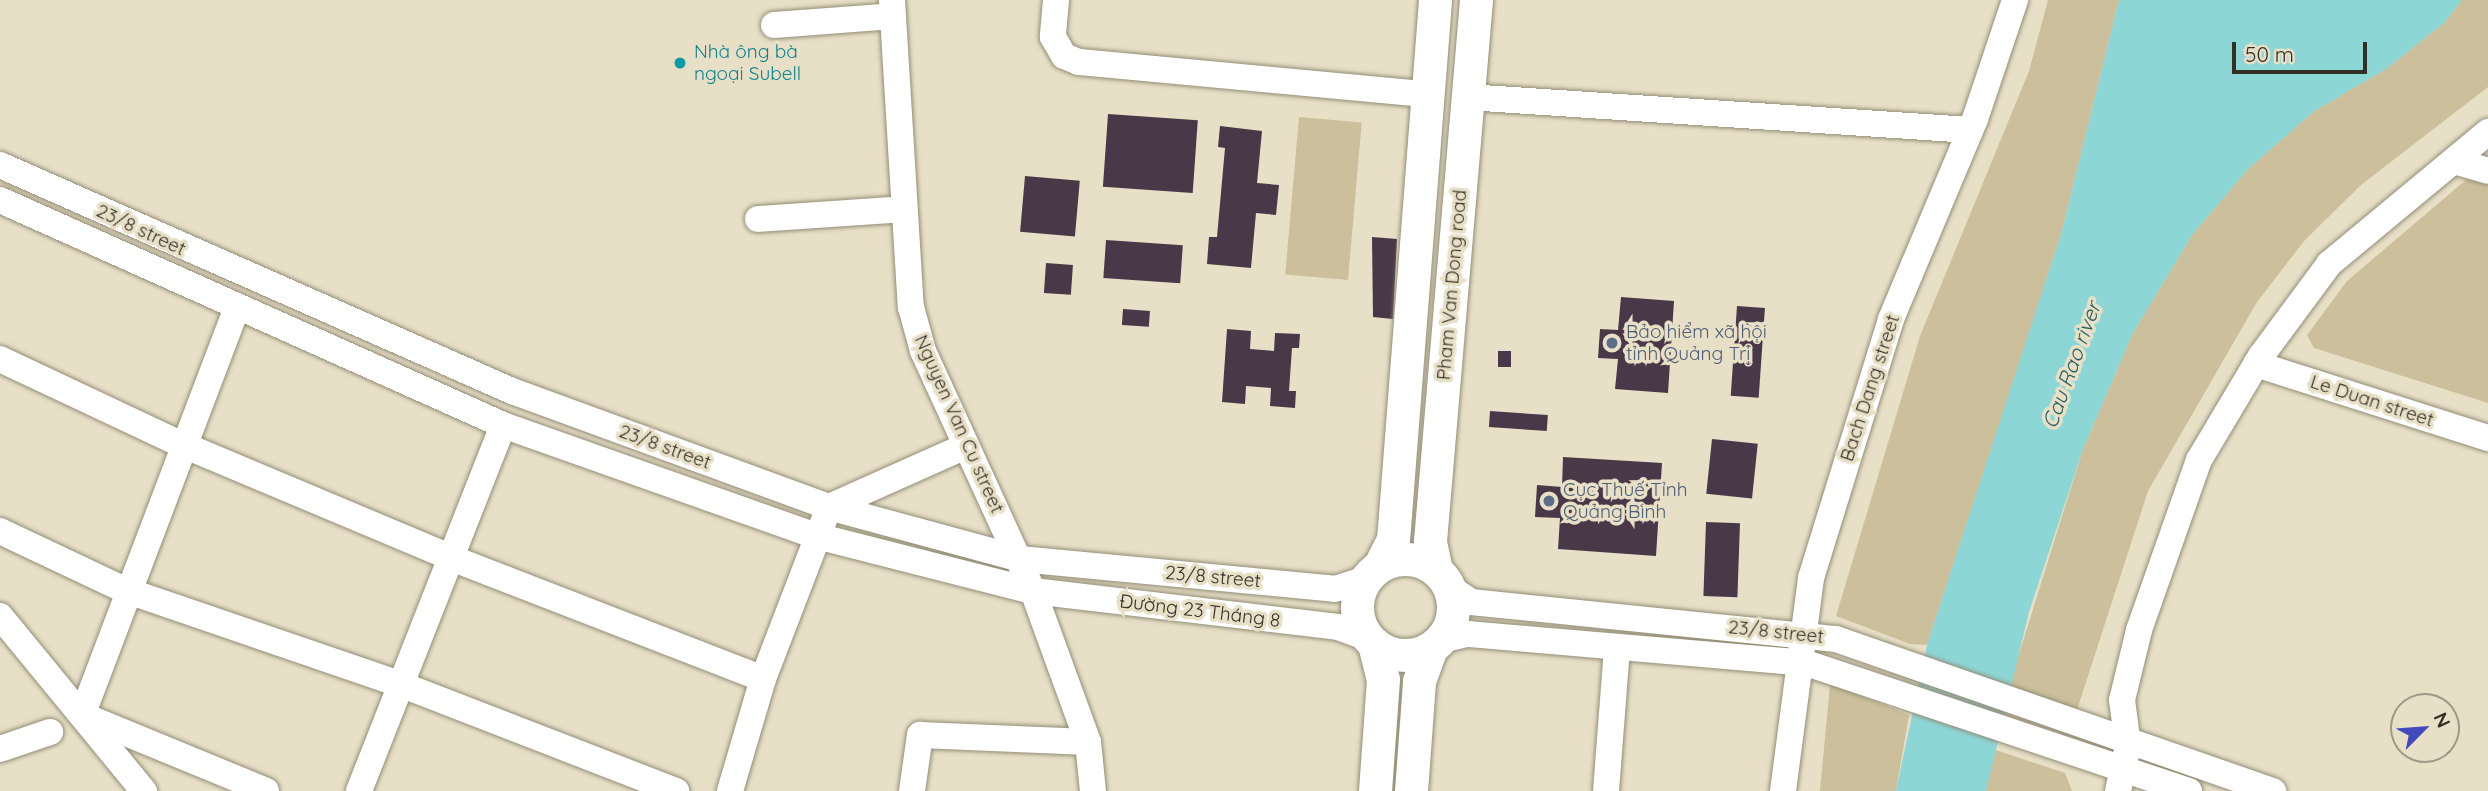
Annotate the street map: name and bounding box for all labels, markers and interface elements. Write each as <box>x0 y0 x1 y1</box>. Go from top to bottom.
scale bar <box>2236 28 2371 72</box>
place label: Nhà ông bà ngoại Subell <box>694 41 801 85</box>
text: 50 m <box>2245 41 2294 67</box>
marker: Nhà ông bà ngoại Subell <box>672 55 688 71</box>
street label: Pham Van Dong road <box>1432 189 1472 381</box>
street label: 23/8 street <box>93 199 189 261</box>
water label: Cau Rao river <box>2036 298 2106 432</box>
street label: Bach Dang street <box>1836 312 1904 464</box>
place label: Bảo hiểm xã hội tỉnh Quảng Trị <box>1626 321 1767 365</box>
street label: Nguyen Van Cu street <box>909 331 1009 517</box>
marker: Bảo hiểm xã hội tỉnh Quảng Trị <box>1604 335 1620 351</box>
street label: Le Duan street <box>2307 370 2437 432</box>
street label: 23/8 street <box>616 420 714 474</box>
place label: Cục Thuế Tỉnh Quảng Bình <box>1563 479 1688 523</box>
marker: Cục Thuế Tỉnh Quảng Bình <box>1541 493 1557 509</box>
street label: 23/8 street <box>1164 561 1262 593</box>
street label: Đường 23 Tháng 8 <box>1118 590 1282 632</box>
street label: 23/8 street <box>1727 616 1825 648</box>
north arrow <box>2390 693 2460 763</box>
text: N <box>2428 709 2456 731</box>

